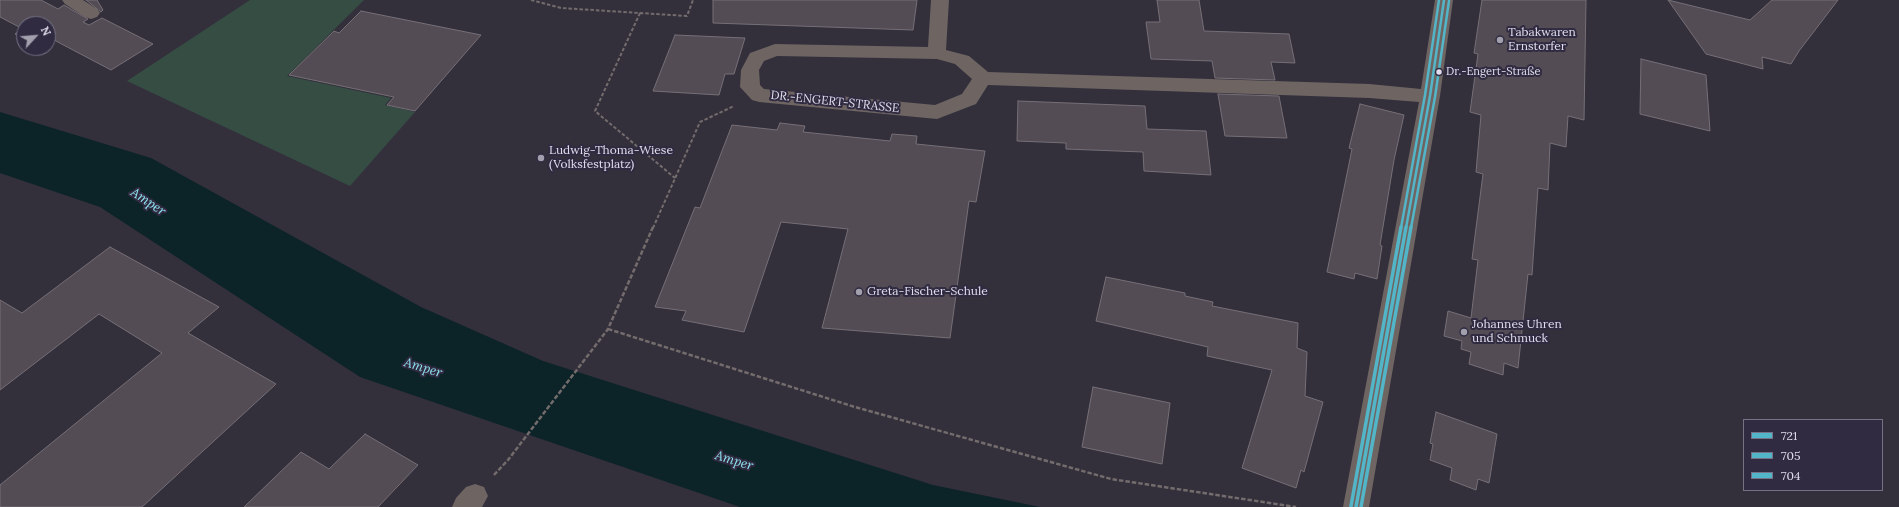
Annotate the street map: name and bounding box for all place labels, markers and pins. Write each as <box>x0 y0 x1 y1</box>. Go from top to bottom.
place label: Tabakwaren Ernstorfer <box>1508 26 1576 54</box>
marker: Tabakwaren Ernstorfer <box>1495 35 1505 45</box>
place label: Dr.-Engert-Straße <box>1446 65 1541 79</box>
marker: Dr.-Engert-Straße <box>1434 67 1444 77</box>
place label: Ludwig-Thoma-Wiese (Volksfestplatz) <box>549 144 673 172</box>
marker: Ludwig-Thoma-Wiese (Volksfestplatz) <box>536 153 546 163</box>
place label: Greta-Fischer-Schule <box>867 285 988 299</box>
marker: Greta-Fischer-Schule <box>854 287 864 297</box>
place label: Johannes Uhren und Schmuck <box>1472 318 1562 346</box>
marker: Johannes Uhren und Schmuck <box>1459 327 1469 337</box>

